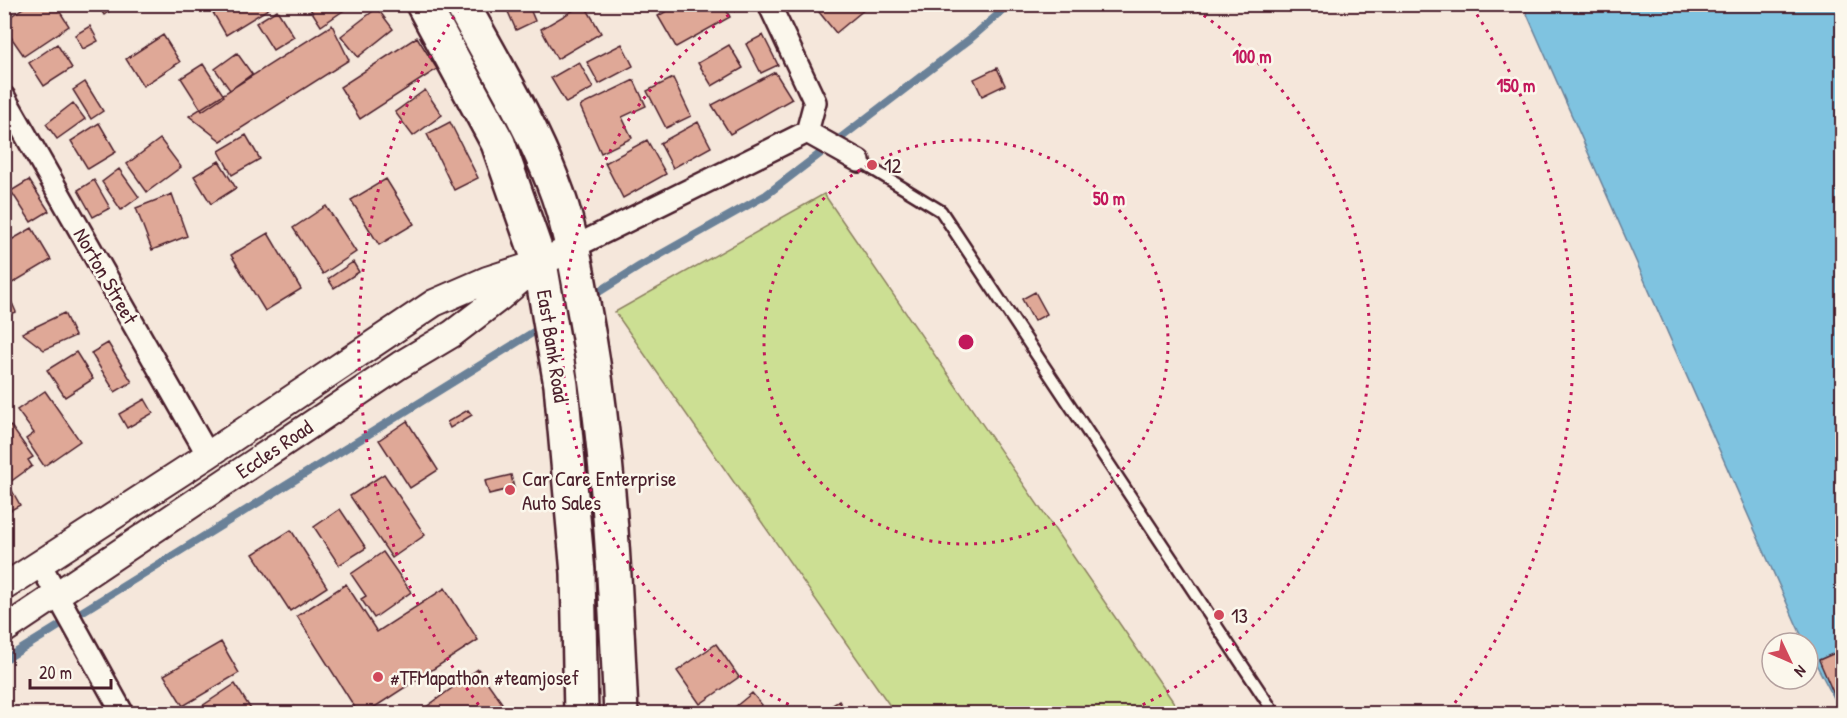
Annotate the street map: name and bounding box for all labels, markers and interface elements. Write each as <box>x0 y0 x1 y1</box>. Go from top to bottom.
text: 100 m <box>1232 44 1272 69</box>
text: 150 m <box>1497 73 1535 98</box>
place label: 12 <box>884 151 902 180</box>
marker: 12 <box>865 158 879 172</box>
text: 50 m <box>1093 186 1125 211</box>
street label: Norton Street <box>67 223 146 330</box>
street label: East Bank Road <box>530 287 576 405</box>
centre of rings <box>956 332 976 352</box>
street label: Eccles Road <box>230 413 318 485</box>
place label: Car Care Enterprise Auto Sales <box>522 464 676 517</box>
marker: Car Care Enterprise Auto Sales <box>503 483 517 497</box>
place label: 13 <box>1231 601 1248 630</box>
marker: 13 <box>1212 608 1226 622</box>
north arrow <box>1760 631 1820 691</box>
scale bar <box>30 652 111 690</box>
text: 20 m <box>39 660 72 685</box>
text: N <box>1790 661 1812 682</box>
place label: #TFMapathon #teamjosef <box>390 663 580 692</box>
marker: #TFMapathon #teamjosef <box>371 670 385 684</box>

